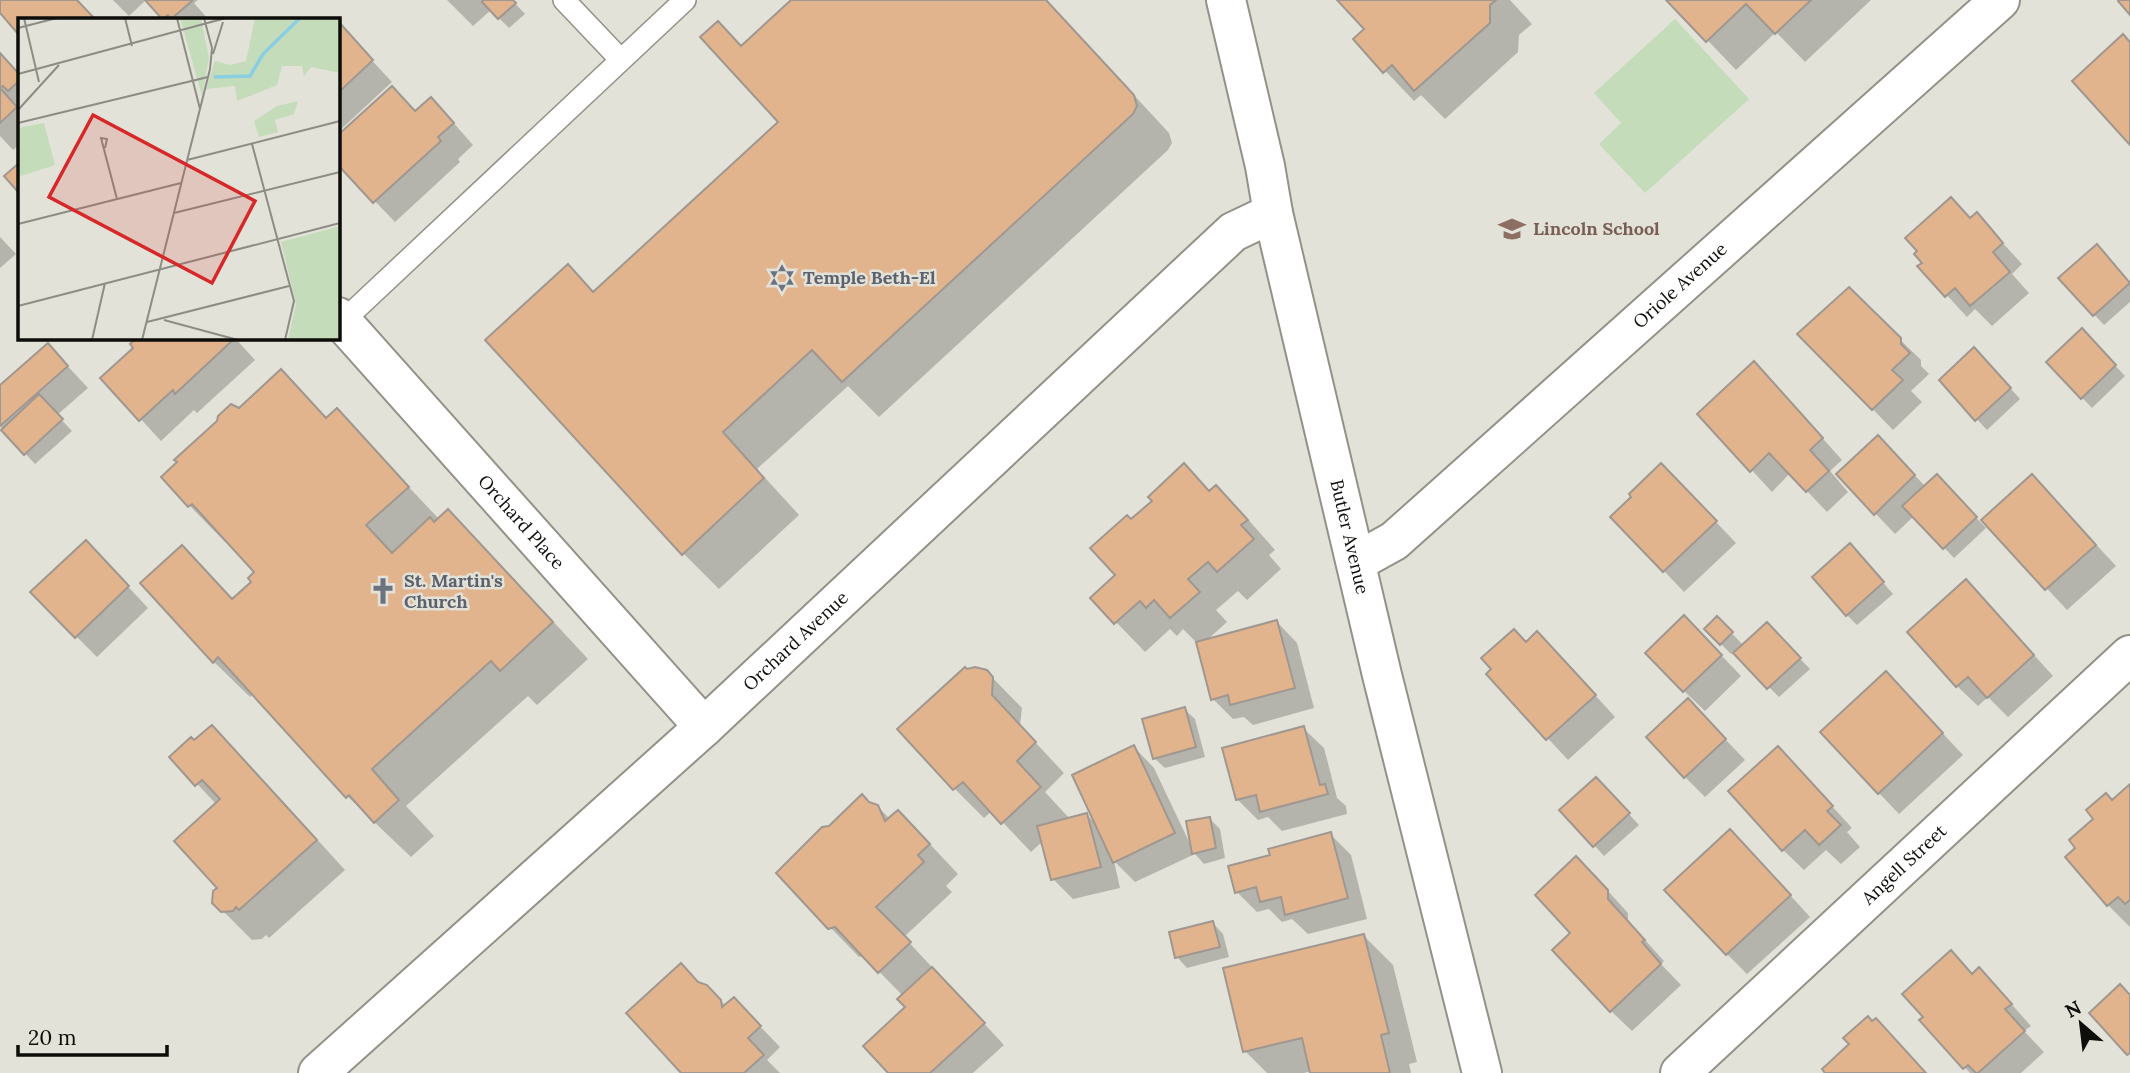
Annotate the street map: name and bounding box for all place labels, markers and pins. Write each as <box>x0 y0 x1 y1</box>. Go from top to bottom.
school or university icon: Lincoln School <box>1497 214 1527 244</box>
place label: Lincoln School <box>1533 217 1660 240</box>
synagogue icon: Temple Beth-El <box>767 263 797 293</box>
place label: Temple Beth-El <box>803 266 936 289</box>
place label: St. Martin's Church <box>404 569 503 613</box>
church icon: St. Martin's Church <box>368 576 398 606</box>

